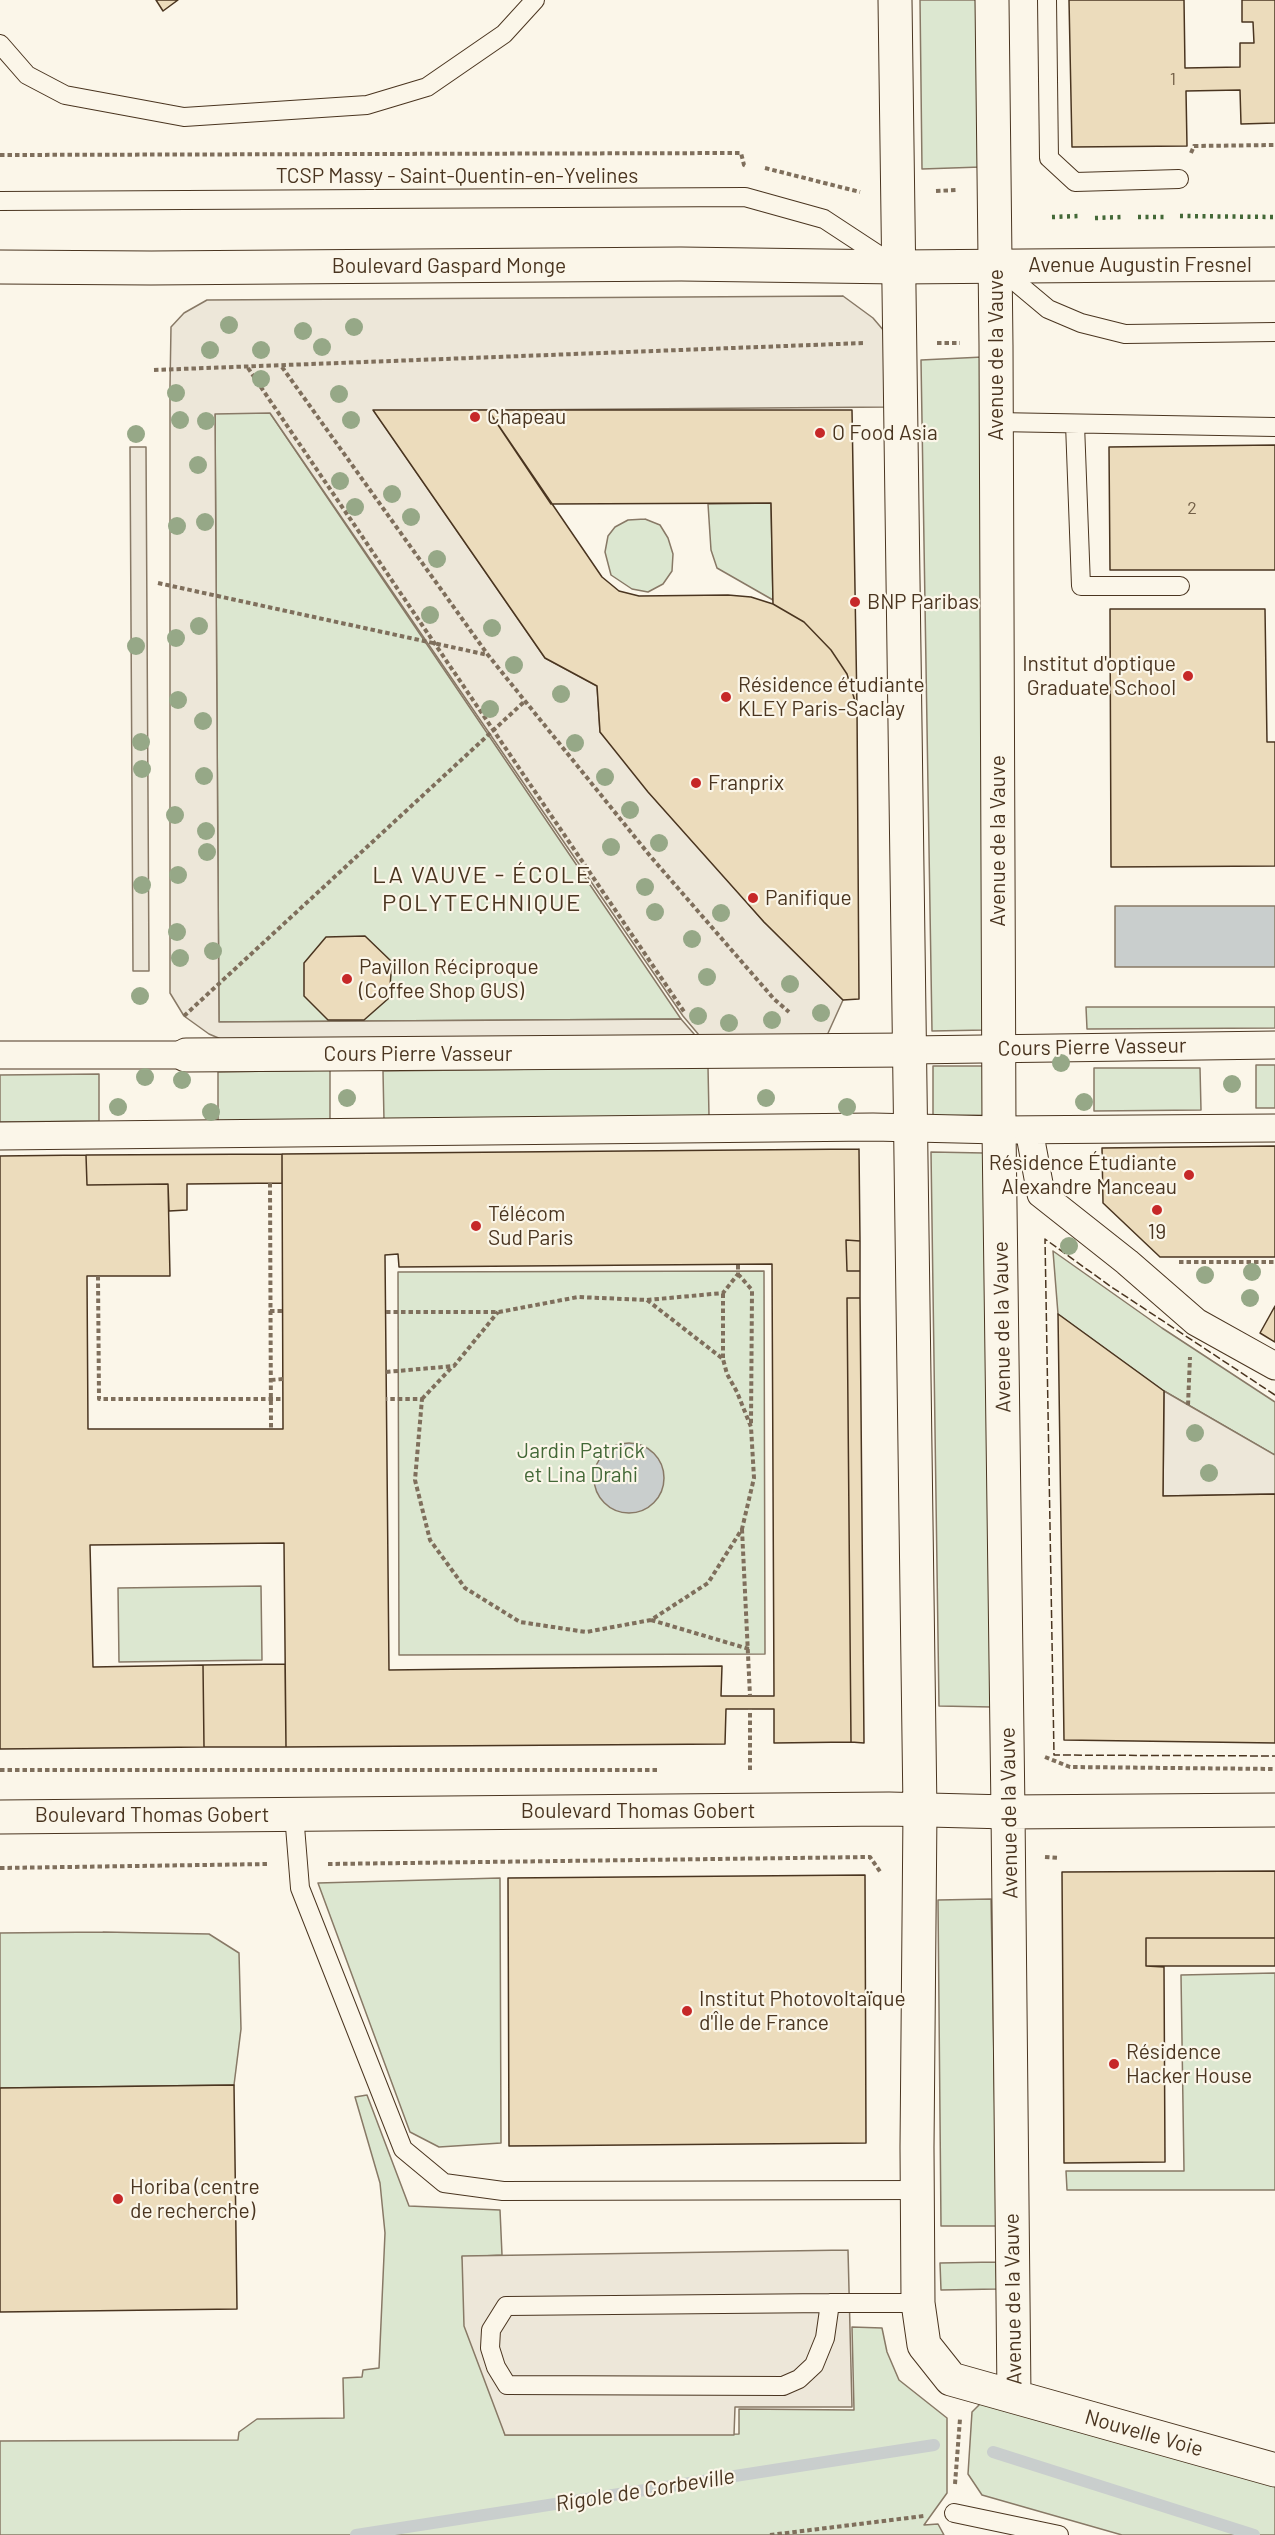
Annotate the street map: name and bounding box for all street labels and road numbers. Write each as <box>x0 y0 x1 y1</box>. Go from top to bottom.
street label: TCSP Massy - Saint-Quentin-en-Yvelines <box>276 163 638 189</box>
street label: Avenue Augustin Fresnel <box>1028 252 1252 278</box>
street label: Boulevard Gaspard Monge <box>332 253 566 279</box>
street label: Avenue de la Vauve <box>983 269 1009 441</box>
street label: Avenue de la Vauve <box>985 755 1011 927</box>
street label: Cours Pierre Vasseur <box>997 1033 1187 1061</box>
street label: Cours Pierre Vasseur <box>324 1041 512 1067</box>
street label: Avenue de la Vauve <box>988 1241 1016 1413</box>
street label: Avenue de la Vauve <box>995 1727 1023 1899</box>
street label: Boulevard Thomas Gobert <box>521 1798 755 1824</box>
street label: Boulevard Thomas Gobert <box>35 1802 269 1828</box>
street label: Avenue de la Vauve <box>999 2213 1027 2385</box>
street label: Nouvelle Voie <box>1082 2404 1206 2462</box>

